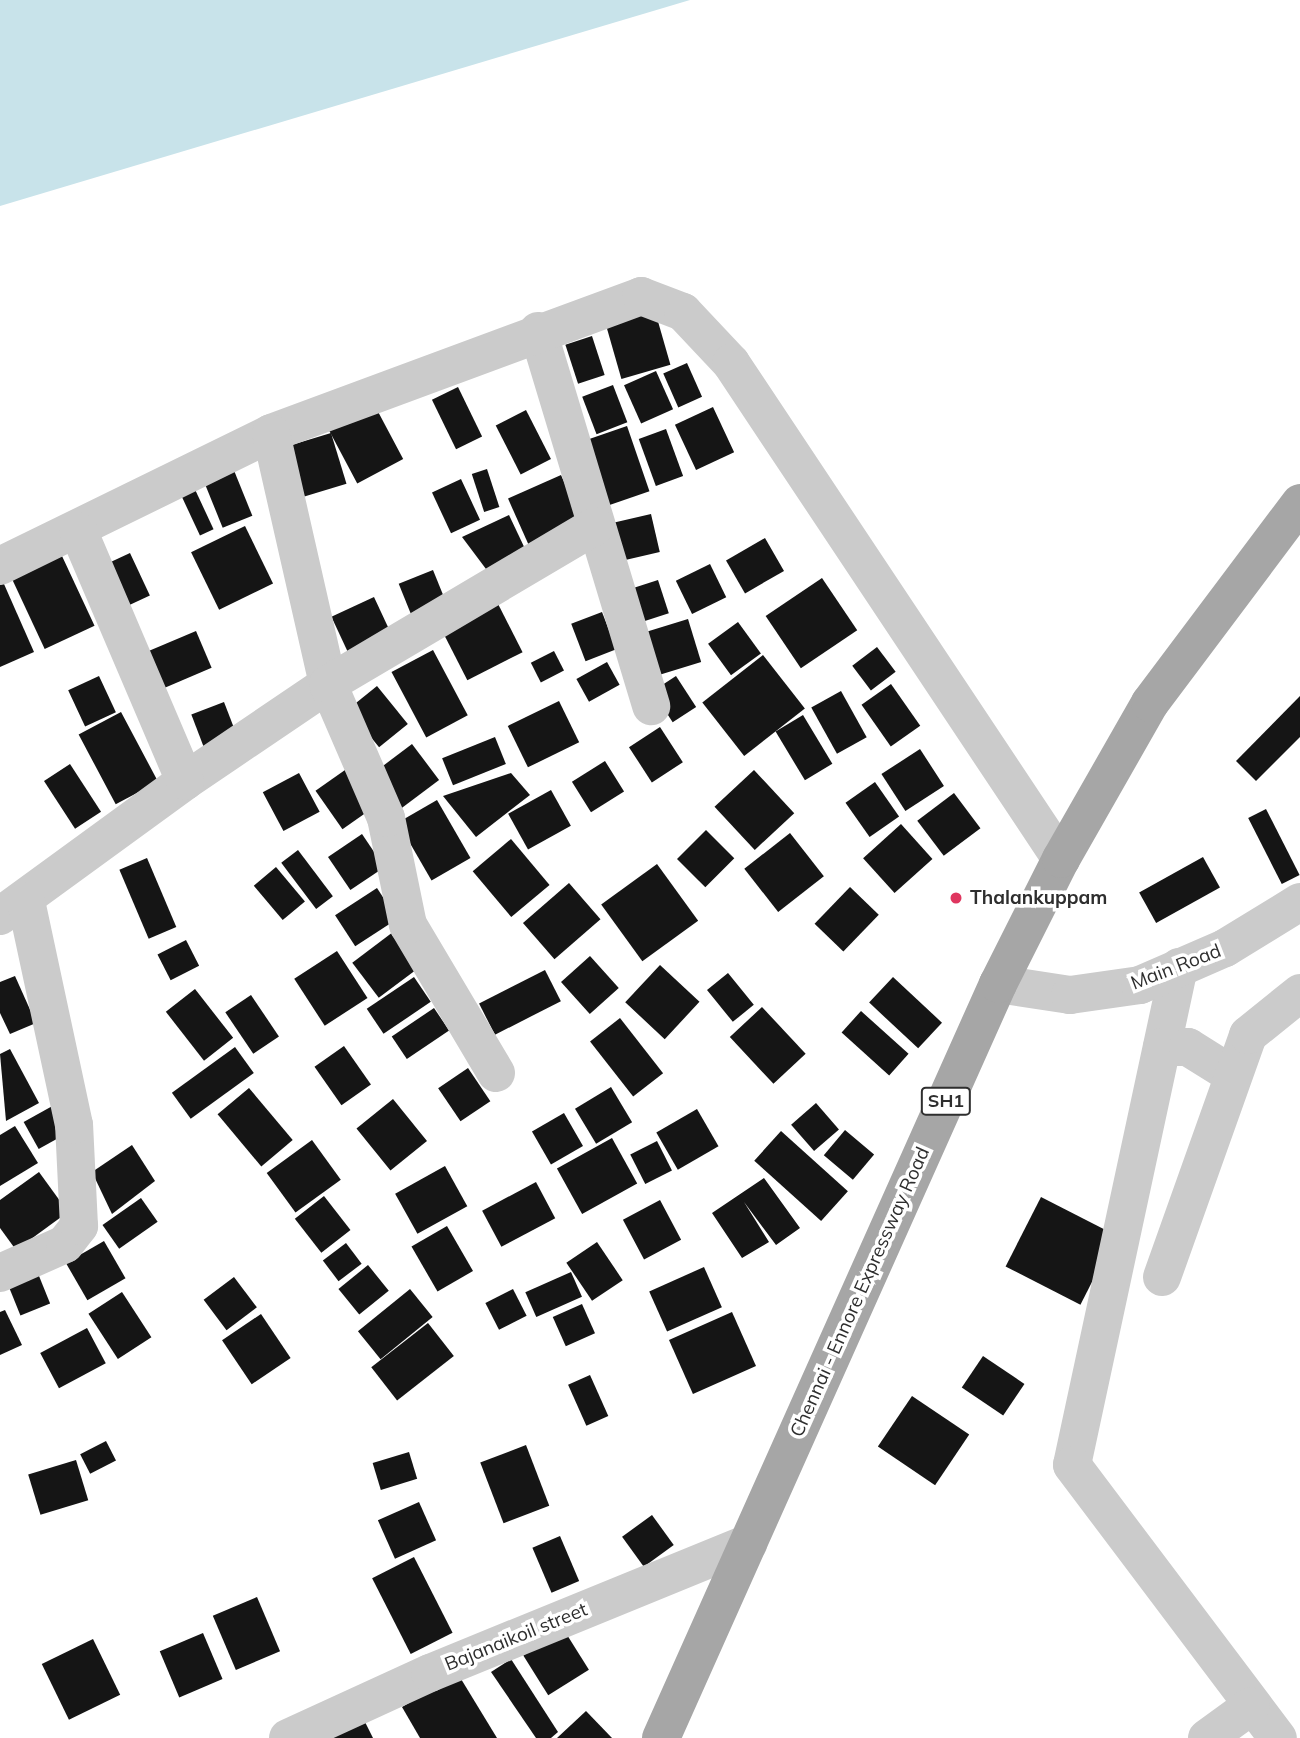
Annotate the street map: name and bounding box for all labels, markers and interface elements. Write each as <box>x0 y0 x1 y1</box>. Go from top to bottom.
place label: Thalankuppam <box>970 887 1107 909</box>
marker: Thalankuppam <box>948 890 964 906</box>
street label: Main Road <box>1128 939 1224 995</box>
road number: SH1 <box>920 1086 972 1116</box>
street label: Chennai - Ennore Expressway Road <box>786 1144 934 1440</box>
street label: Bajanaikoil street <box>441 1598 591 1676</box>

